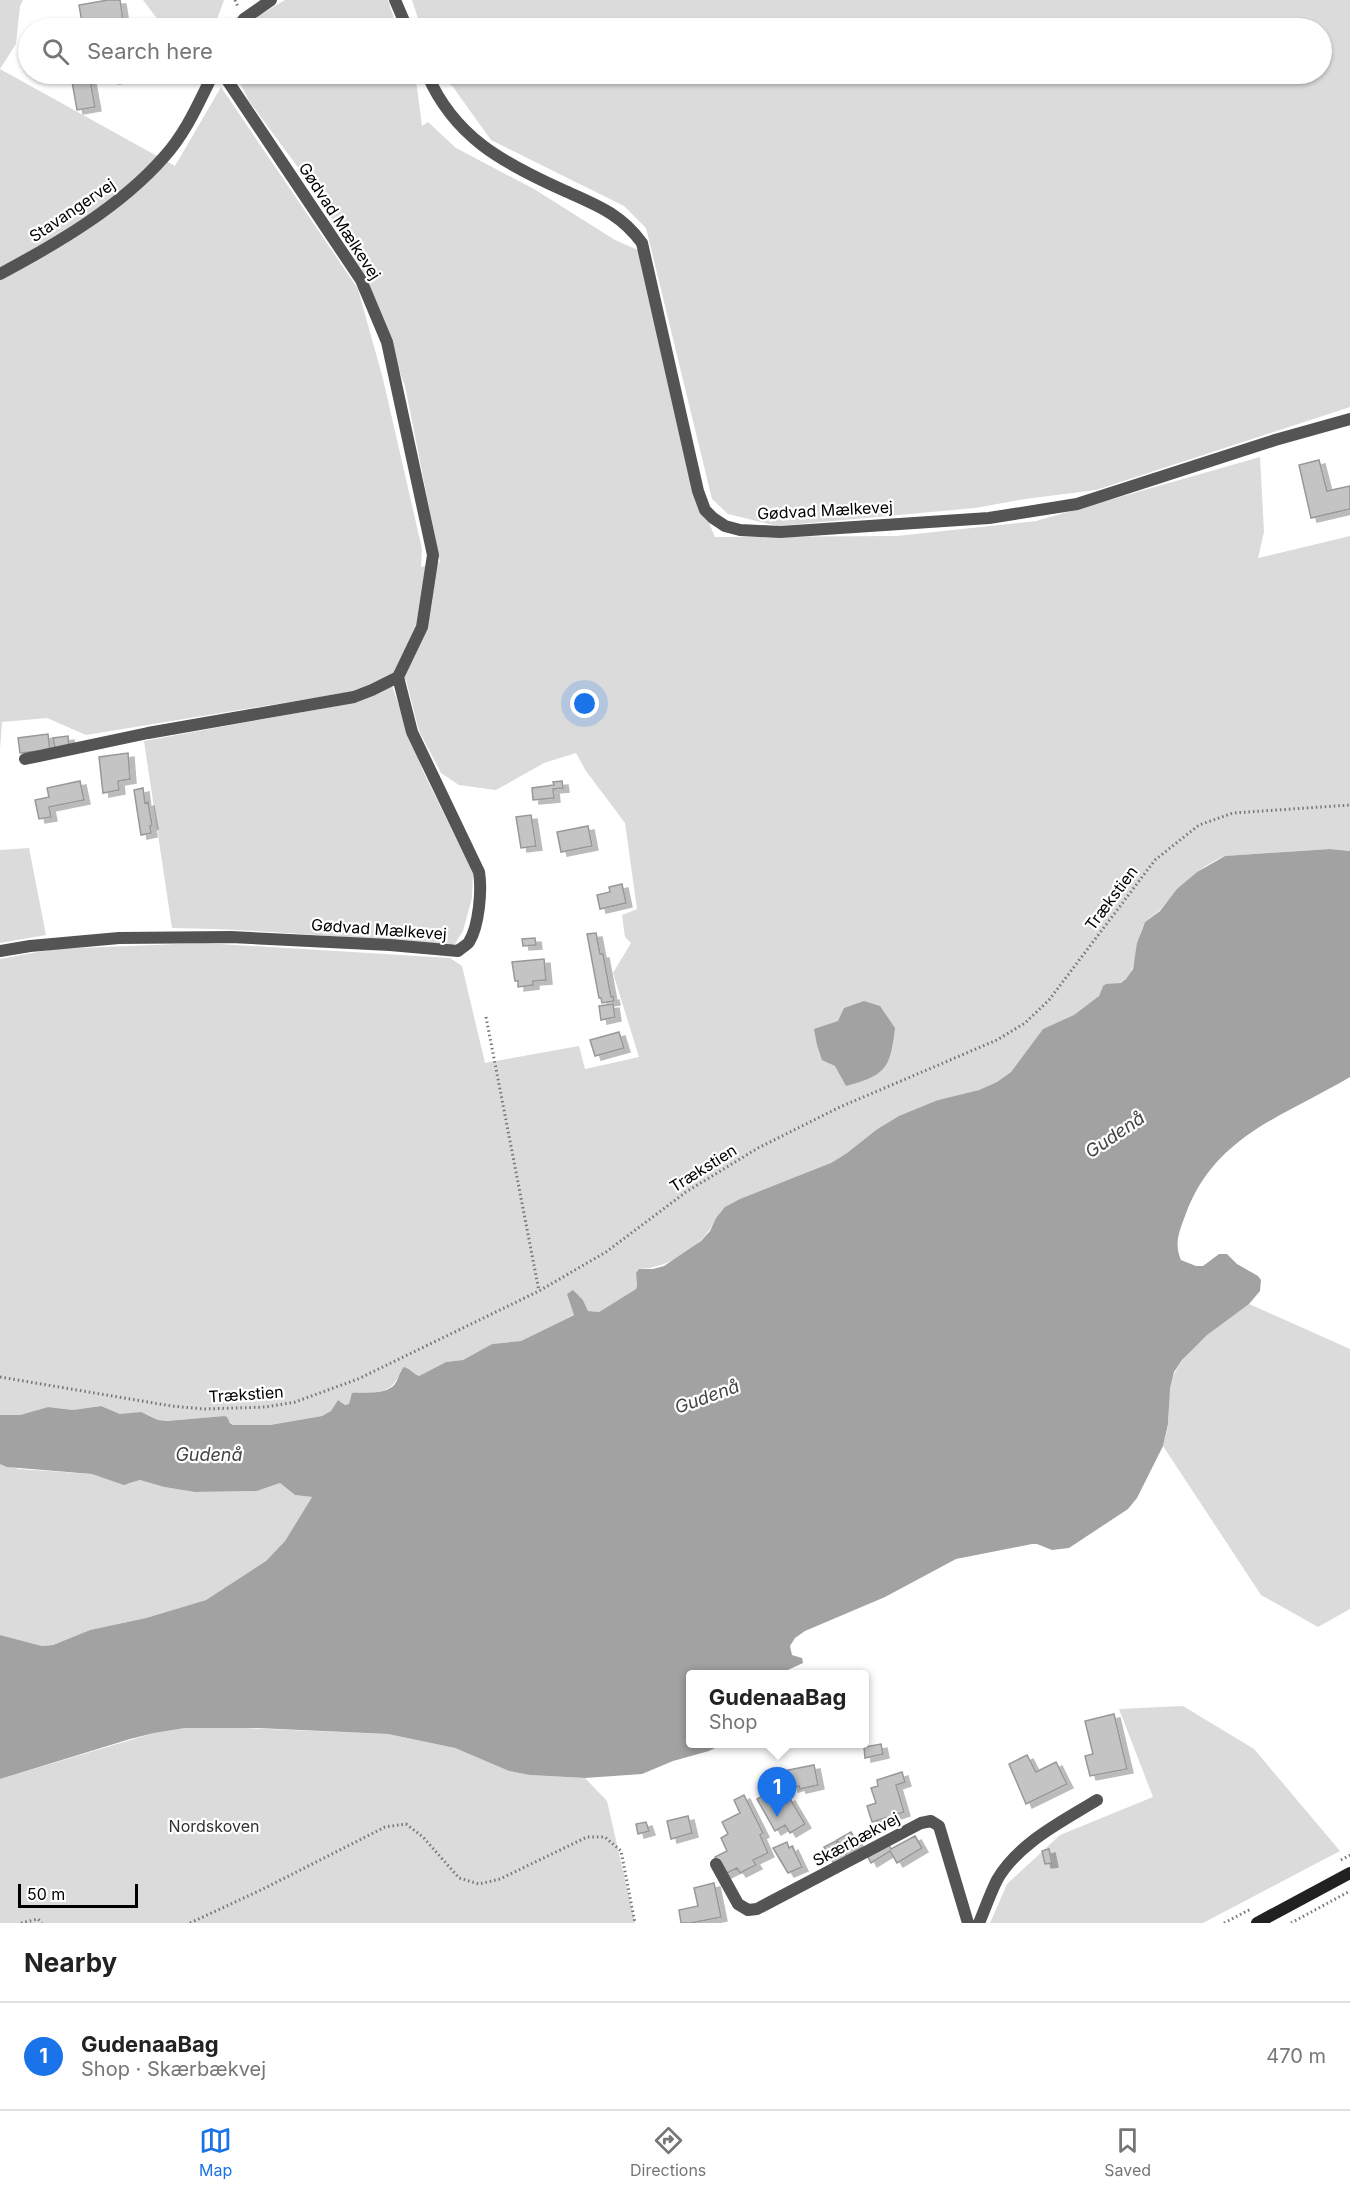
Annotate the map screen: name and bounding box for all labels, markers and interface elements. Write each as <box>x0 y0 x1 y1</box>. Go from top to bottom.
search box <box>18 18 1332 84</box>
icon: search <box>39 35 72 68</box>
text: Search here <box>87 38 213 64</box>
street label: Gødvad Mælkevej <box>295 159 385 283</box>
street label: Stavangervej <box>25 174 119 246</box>
street label: Gødvad Mælkevej <box>757 496 893 524</box>
your location <box>570 689 599 718</box>
street label: Trækstien <box>1080 862 1142 934</box>
street label: Gødvad Mælkevej <box>310 914 448 944</box>
water label: Gudenå <box>1081 1107 1148 1162</box>
street label: Trækstien <box>666 1140 740 1196</box>
water label: Gudenå <box>672 1375 742 1418</box>
street label: Trækstien <box>208 1381 284 1407</box>
water label: Gudenå <box>175 1444 243 1465</box>
popup <box>686 1670 869 1748</box>
text: GudenaaBag <box>709 1684 846 1710</box>
text: Shop <box>709 1710 758 1734</box>
pin: 1 <box>758 1768 796 1817</box>
street label: Skærbækvej <box>809 1808 903 1870</box>
park label: Nordskoven <box>169 1816 259 1836</box>
scale bar <box>18 1881 138 1908</box>
text: 50 m <box>27 1884 65 1904</box>
text: Nearby <box>24 1947 117 1978</box>
text: GudenaaBag <box>81 2031 219 2057</box>
text: 1 <box>39 2044 48 2068</box>
text: 470 m <box>1266 2044 1326 2068</box>
text: Shop · Skærbækvej <box>81 2057 266 2081</box>
tab: Map <box>199 2124 232 2180</box>
tab: Directions <box>630 2124 706 2180</box>
tab: Saved <box>1104 2124 1151 2180</box>

